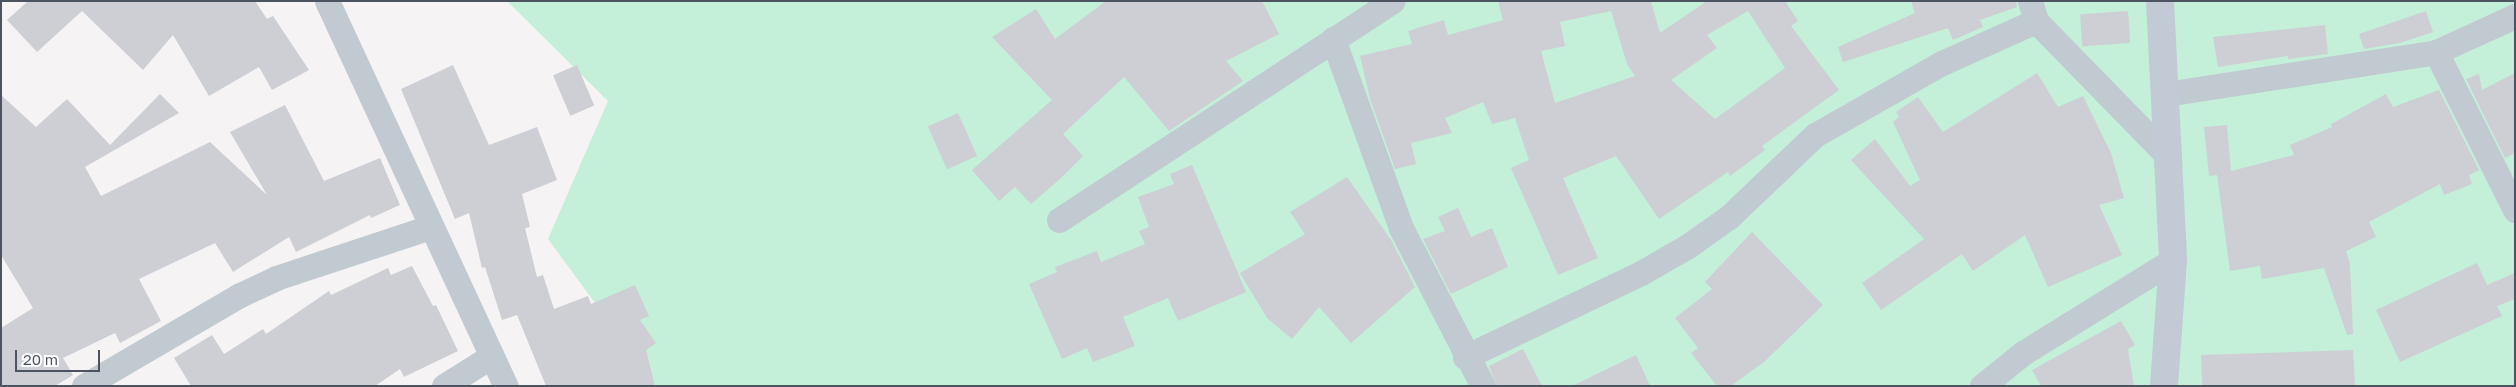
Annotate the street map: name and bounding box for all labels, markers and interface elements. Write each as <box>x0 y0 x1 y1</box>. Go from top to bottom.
scale bar <box>18 340 102 372</box>
text: 20 m <box>23 350 58 368</box>

